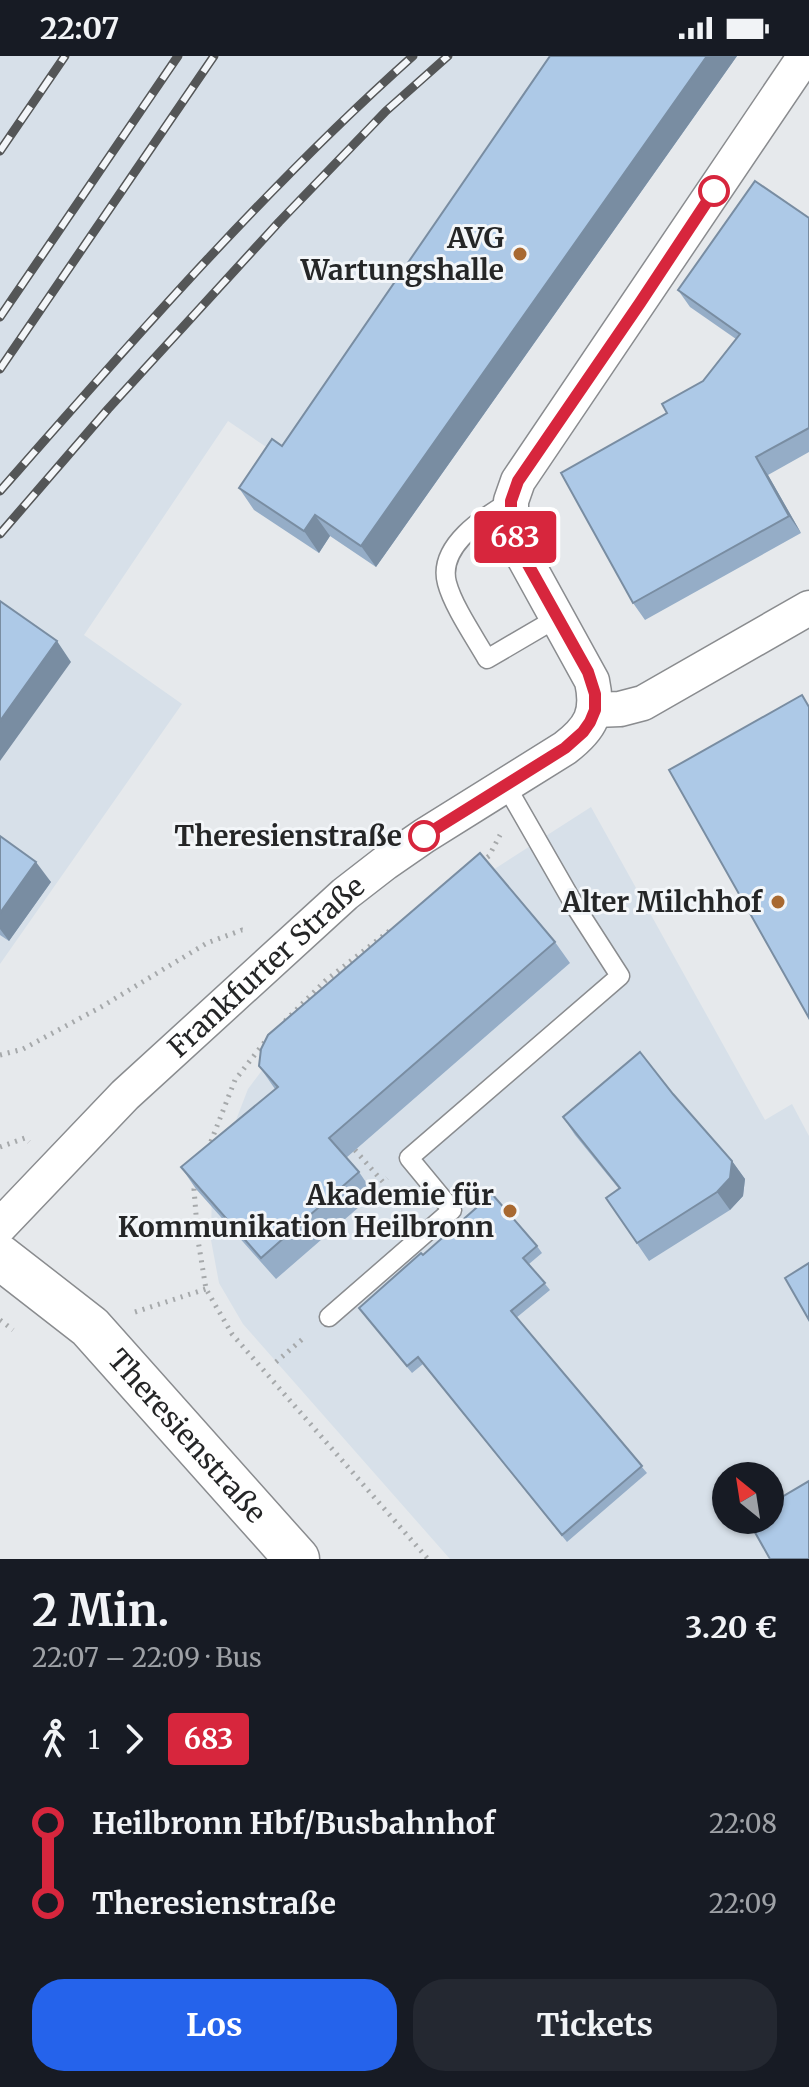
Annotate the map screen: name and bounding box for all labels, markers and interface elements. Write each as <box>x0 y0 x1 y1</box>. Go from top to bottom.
text: 22:07 <box>40 9 119 47</box>
unlabelled marker <box>699 176 729 206</box>
place label: AVG Wartungshalle <box>300 220 505 288</box>
marker: AVG Wartungshalle <box>511 245 529 263</box>
line badge: 683 <box>469 511 561 563</box>
text: 683 <box>490 519 540 555</box>
place label: Theresienstraße <box>174 818 402 854</box>
marker: Theresienstraße <box>409 821 439 851</box>
street label: Frankfurter Straße <box>160 868 371 1065</box>
place label: Alter Milchhof <box>561 884 764 920</box>
marker: Alter Milchhof <box>769 893 787 911</box>
place label: Akademie für Kommunikation Heilbronn <box>118 1177 494 1245</box>
marker: Akademie für Kommunikation Heilbronn <box>501 1202 519 1220</box>
street label: Theresienstraße <box>100 1342 274 1530</box>
north arrow <box>712 1462 784 1534</box>
map controls <box>712 1462 784 1534</box>
text: 2 Min. <box>32 1583 169 1638</box>
text: 3.20 € <box>685 1608 777 1646</box>
text: 22:07 – 22:09 · Bus <box>32 1641 262 1674</box>
icon: walk <box>32 1717 76 1761</box>
icon: forward <box>112 1717 156 1761</box>
text: 683 <box>184 1721 233 1757</box>
text: 1 <box>88 1723 100 1756</box>
text: Heilbronn Hbf/Busbahnhof <box>92 1804 495 1842</box>
text: 22:08 <box>709 1807 777 1840</box>
text: Theresienstraße <box>92 1884 336 1922</box>
text: 22:09 <box>709 1887 777 1920</box>
button: Los <box>32 1979 397 2071</box>
button: Tickets <box>413 1979 777 2071</box>

